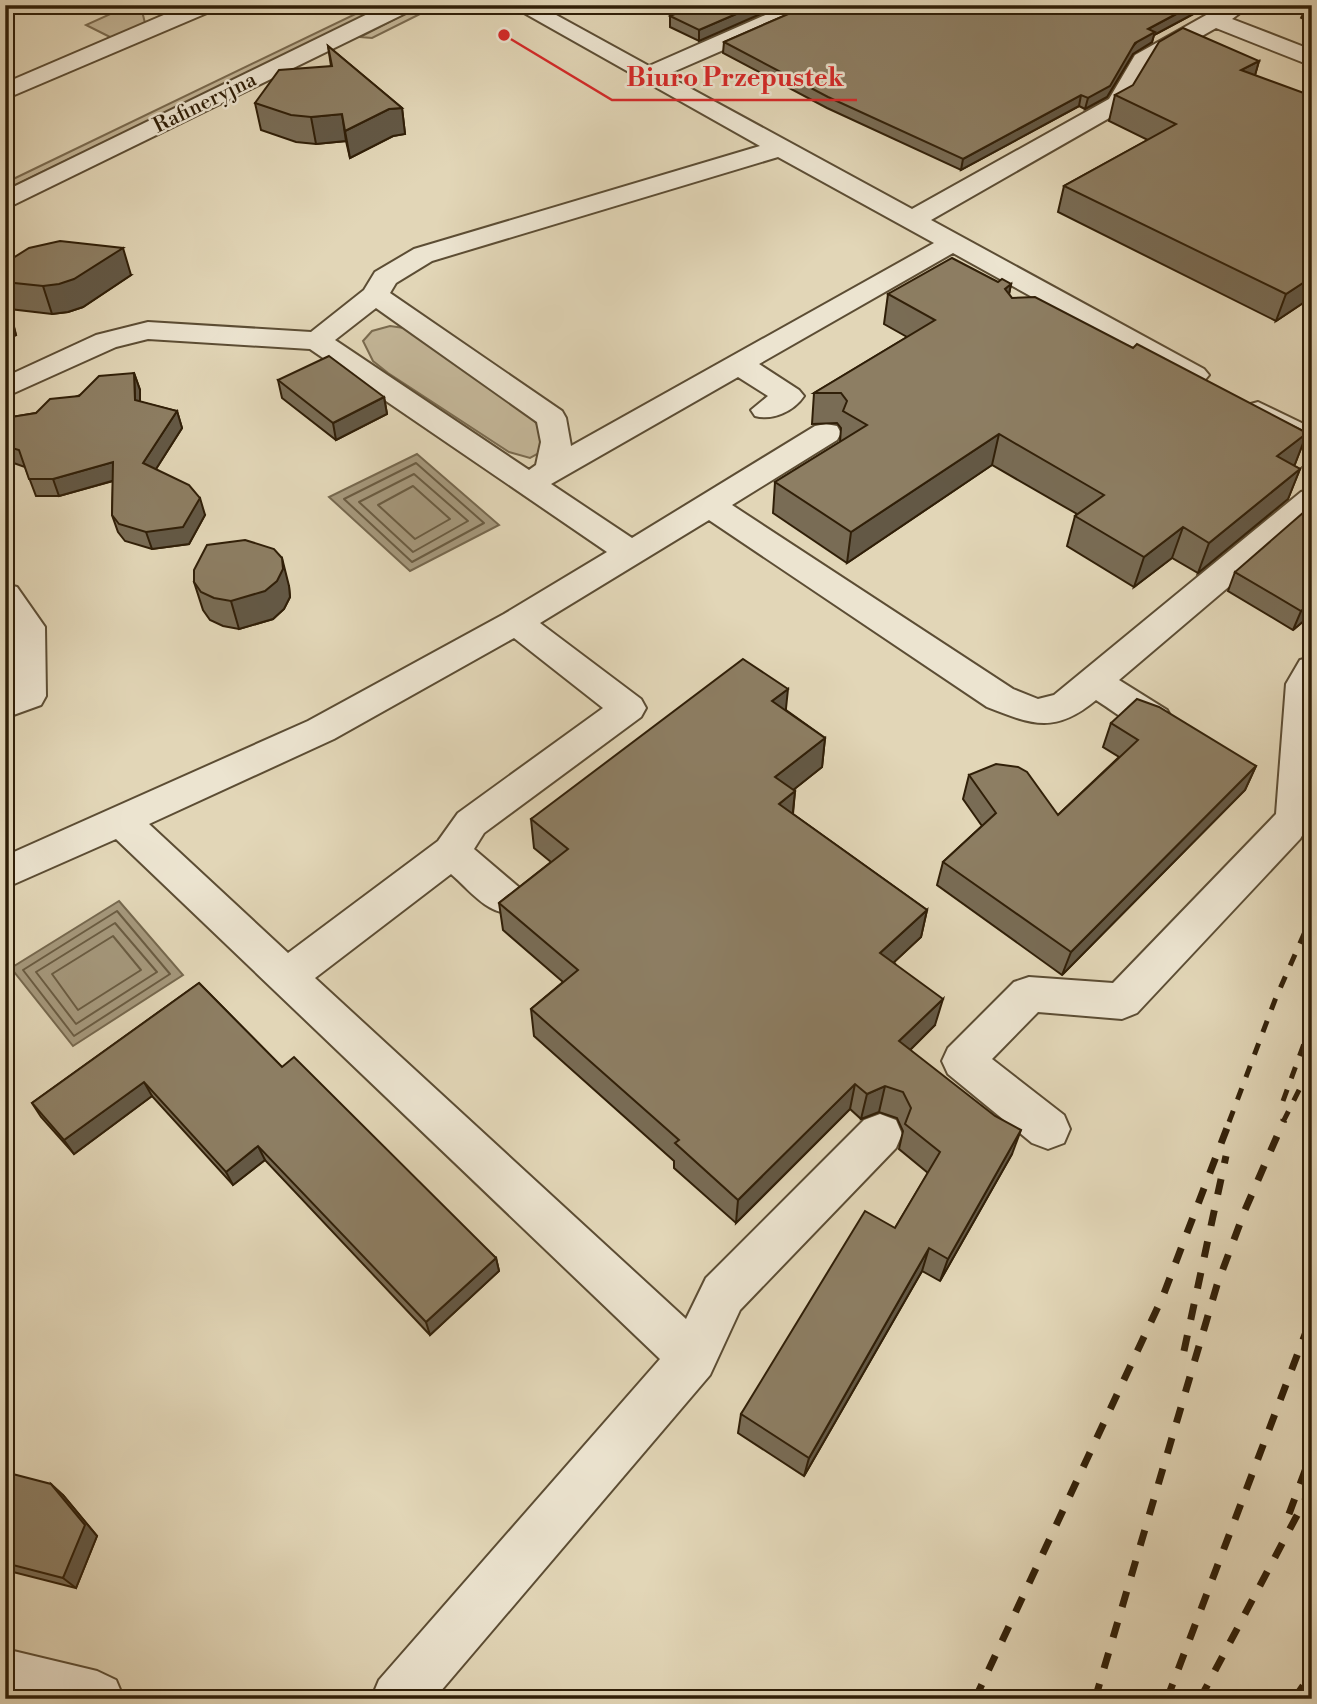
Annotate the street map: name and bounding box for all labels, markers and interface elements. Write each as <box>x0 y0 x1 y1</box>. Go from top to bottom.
callout: Biuro Przepustek <box>612 53 857 100</box>
text: Biuro Przepustek <box>626 62 845 94</box>
street label: Rafineryjna <box>149 67 261 139</box>

